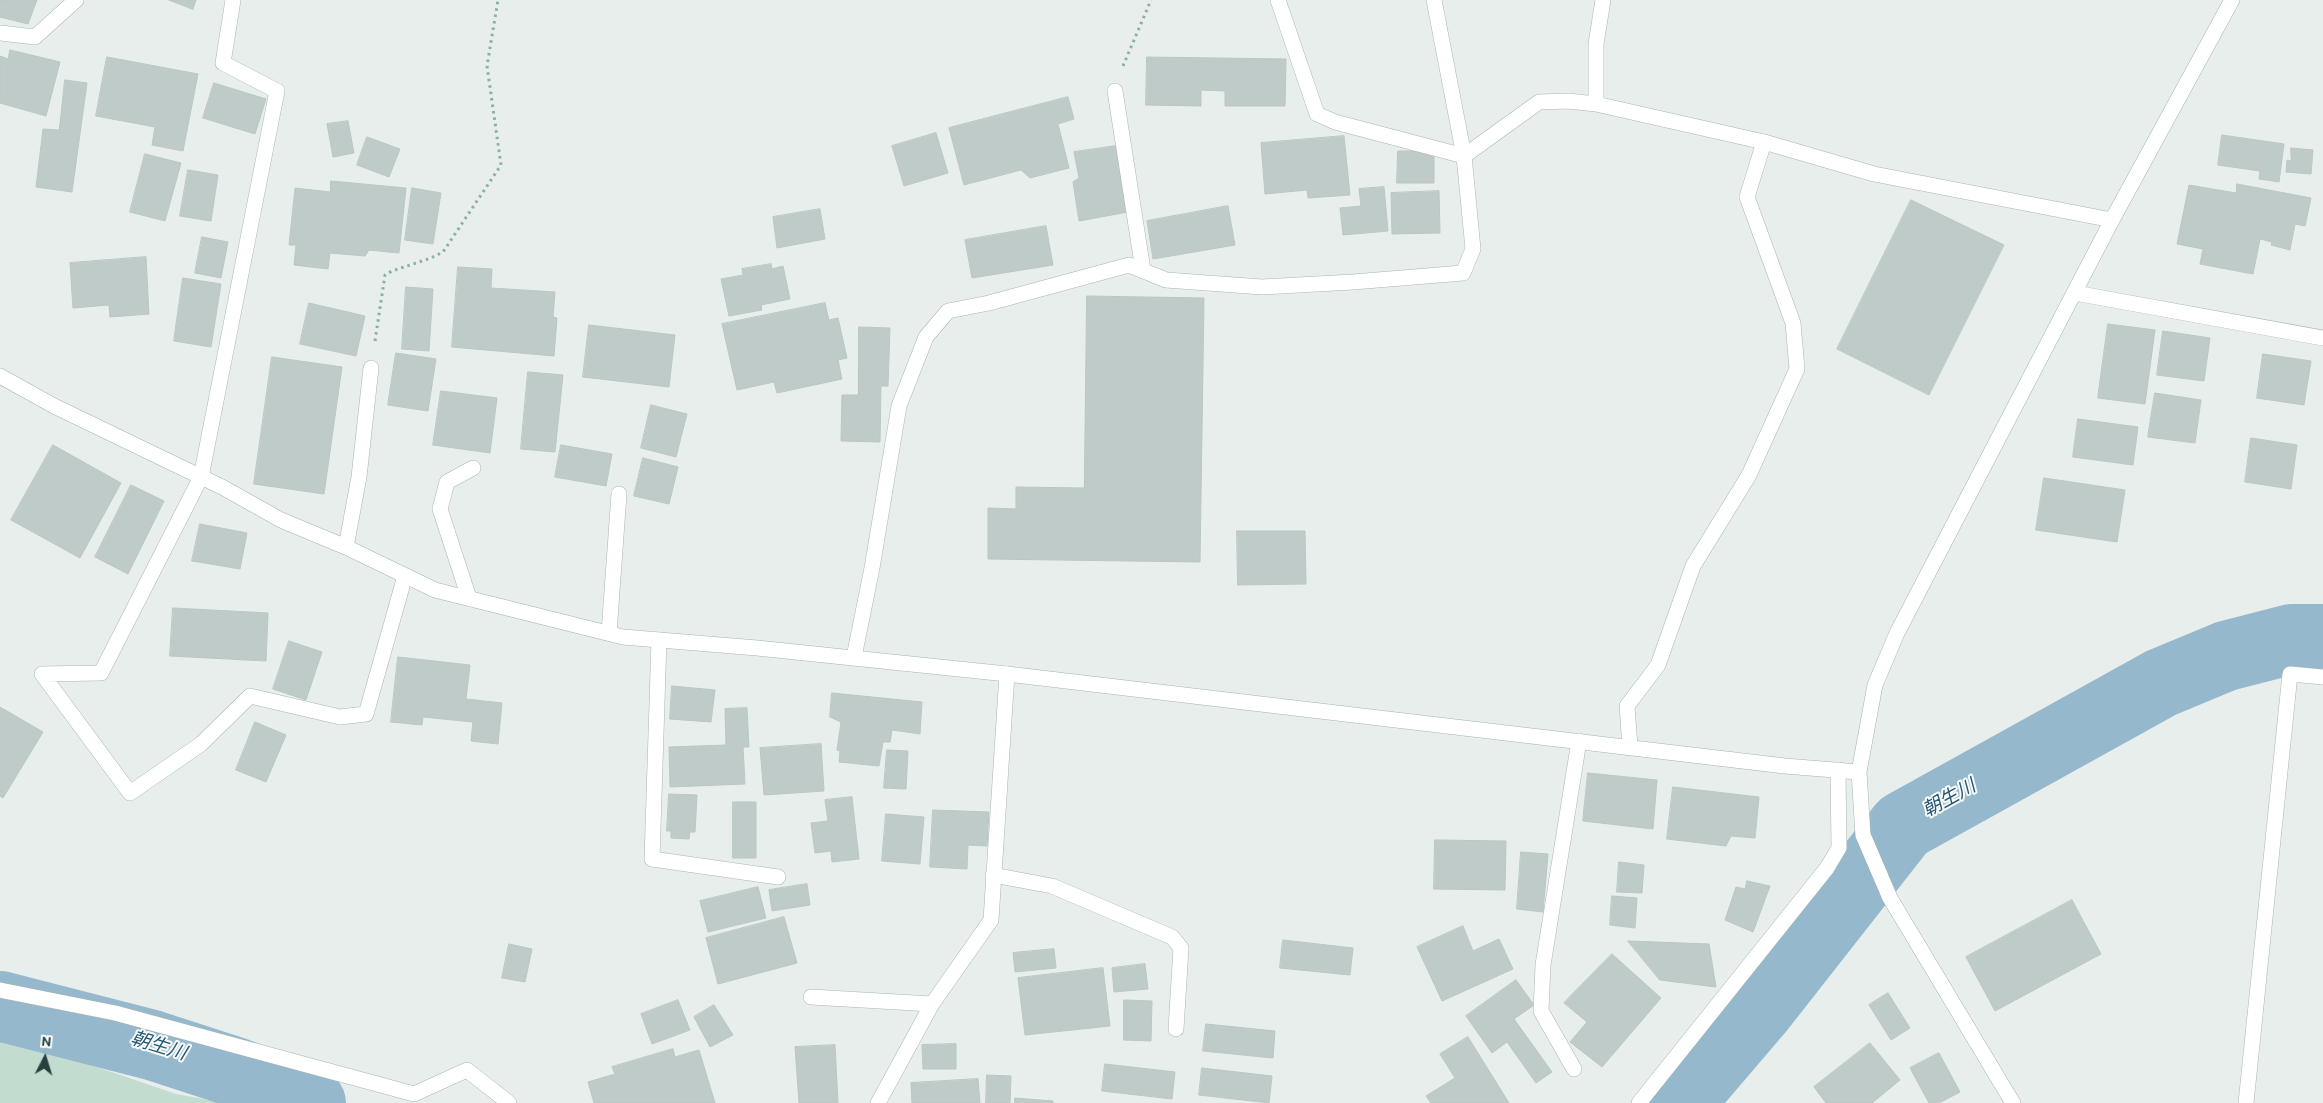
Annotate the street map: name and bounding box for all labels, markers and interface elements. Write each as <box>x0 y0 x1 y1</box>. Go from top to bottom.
water label: 朝生川 <box>1920 776 1980 824</box>
water label: 朝生川 <box>127 1029 189 1067</box>
north arrow <box>20 1033 70 1083</box>
text: N <box>41 1034 52 1051</box>

